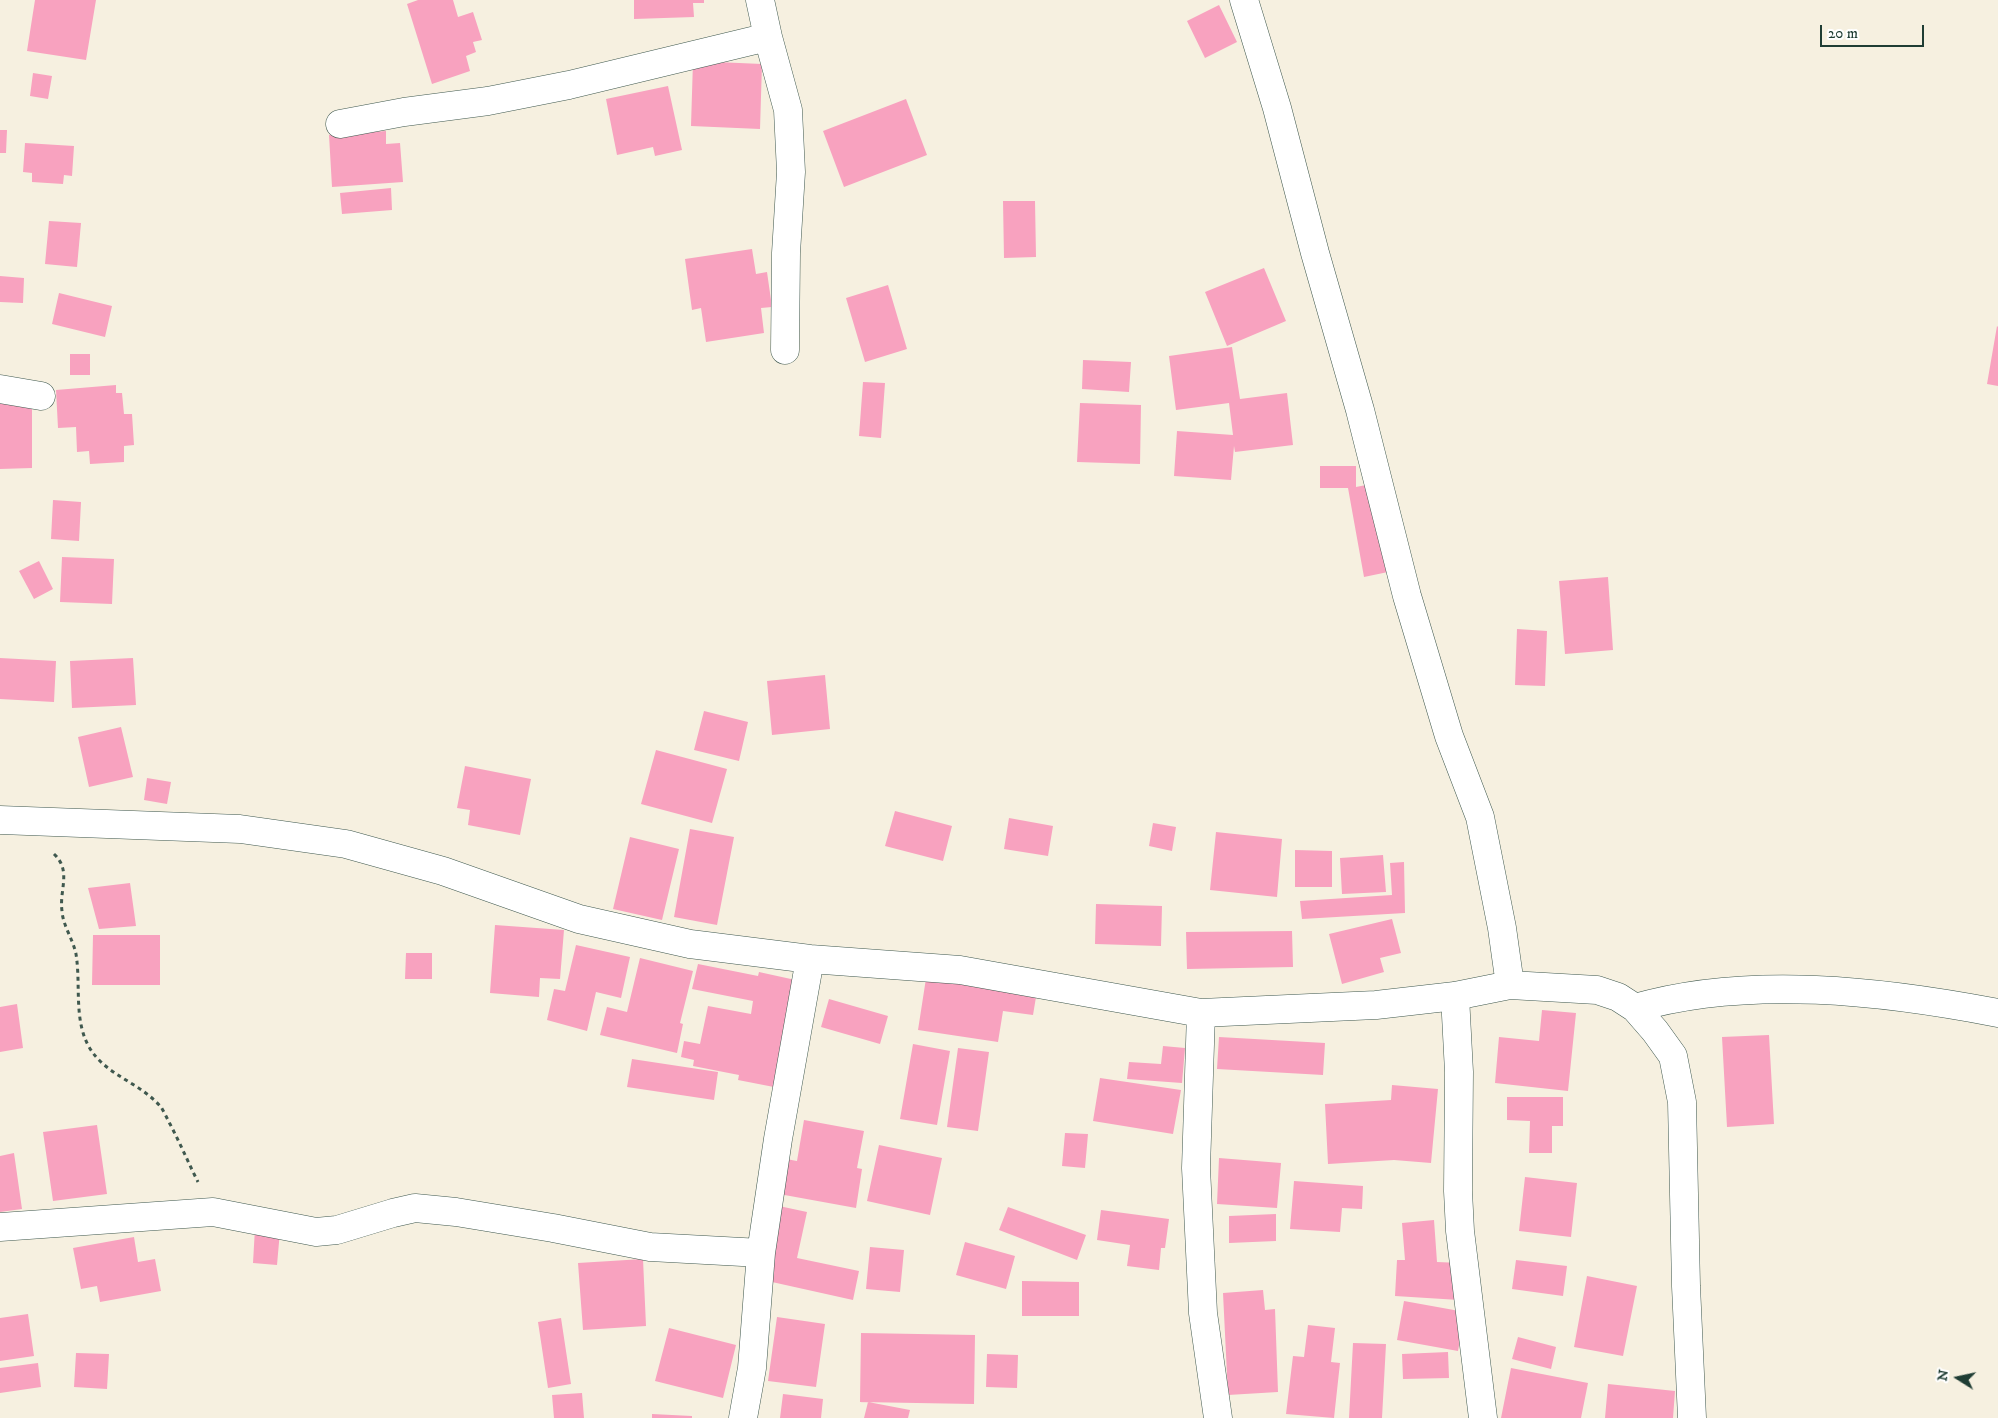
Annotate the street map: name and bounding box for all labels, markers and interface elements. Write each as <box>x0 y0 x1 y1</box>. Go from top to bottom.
scale bar <box>1823 15 1927 47</box>
text: 20 m <box>1828 24 1858 43</box>
north arrow <box>1933 1353 1983 1403</box>
text: N <box>1933 1368 1953 1383</box>

